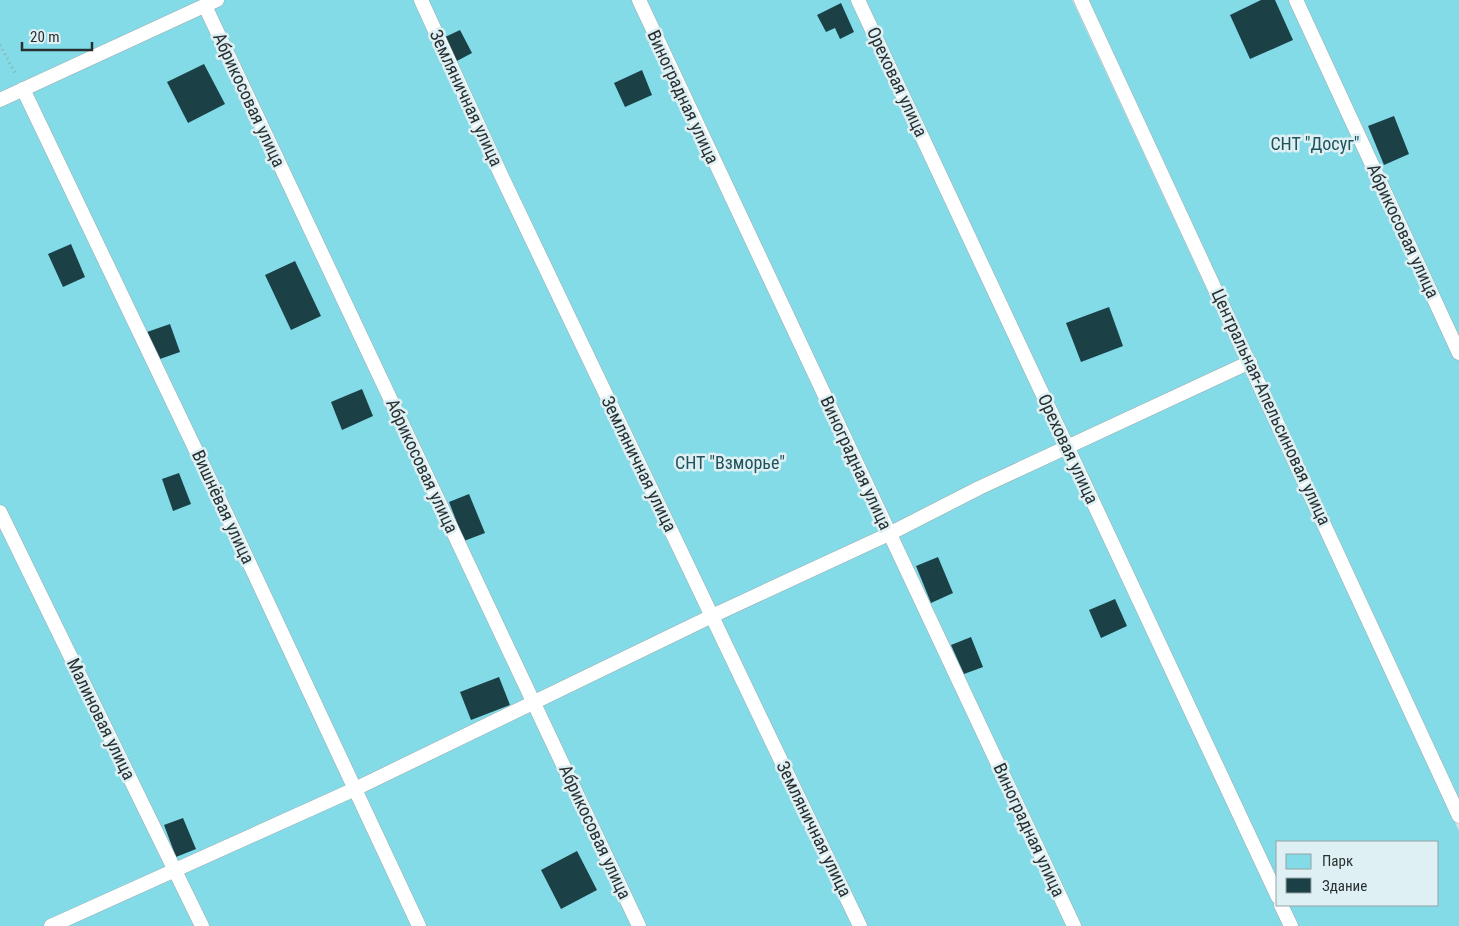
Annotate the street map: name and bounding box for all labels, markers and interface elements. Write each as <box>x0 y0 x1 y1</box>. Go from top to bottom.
scale bar <box>22 20 92 52</box>
street label: Ореховая улица <box>863 23 932 140</box>
street label: Земляничная улица <box>426 26 507 169</box>
street label: Виноградная улица <box>643 27 724 167</box>
text: 20 m <box>30 28 60 46</box>
street label: Абрикосовая улица <box>209 29 290 170</box>
park label: СНТ "Досуг" <box>1270 133 1360 154</box>
street label: Абрикосовая улица <box>1363 160 1444 301</box>
street label: Центральная-Апельсиновая улица <box>1207 285 1336 528</box>
street label: Ореховая улица <box>1034 390 1103 507</box>
street label: Земляничная улица <box>597 393 681 535</box>
street label: Виноградная улица <box>816 393 897 533</box>
street label: Абрикосовая улица <box>382 395 463 536</box>
street label: Вишнёвая улица <box>188 446 259 567</box>
park label: СНТ "Взморье" <box>675 452 785 473</box>
street label: Малиновая улица <box>63 654 140 783</box>
street label: Земляничная улица <box>772 758 856 900</box>
street label: Виноградная улица <box>989 760 1070 900</box>
street label: Абрикосовая улица <box>555 761 636 902</box>
legend <box>1276 841 1439 906</box>
text: Парк <box>1322 852 1353 870</box>
text: Здание <box>1322 877 1367 895</box>

